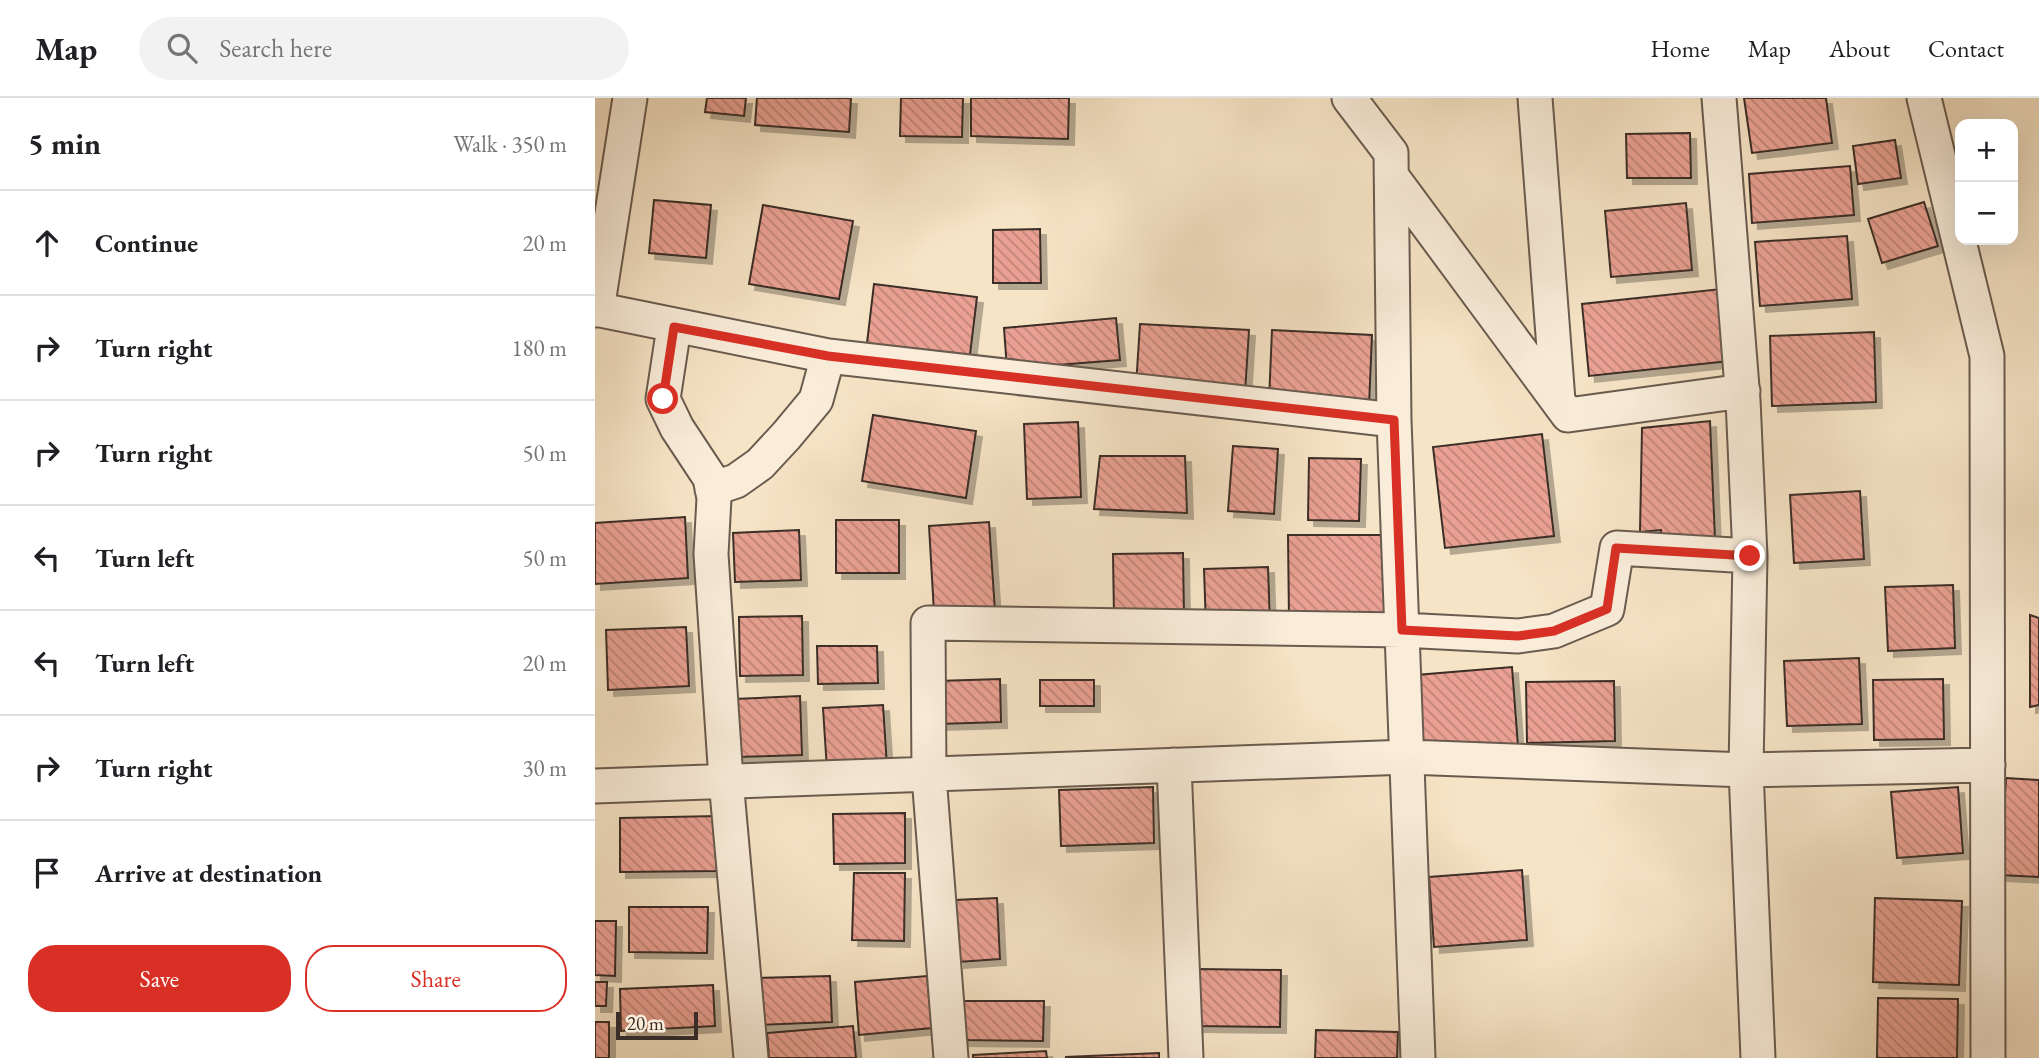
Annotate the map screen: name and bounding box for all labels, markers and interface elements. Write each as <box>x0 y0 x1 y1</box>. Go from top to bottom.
search box <box>139 17 629 80</box>
text: Map <box>35 27 97 70</box>
icon: search <box>163 29 201 67</box>
text: Search here <box>219 31 332 65</box>
text: Home <box>1650 33 1710 64</box>
text: Map <box>1748 33 1791 64</box>
text: About <box>1829 33 1890 64</box>
text: Contact <box>1928 33 2004 64</box>
map controls <box>1955 119 2018 245</box>
button: + <box>1955 119 2018 182</box>
text: 5 min <box>28 124 101 163</box>
text: Walk · 350 m <box>453 129 567 159</box>
button: − <box>1955 182 2018 245</box>
icon: ahead <box>28 224 66 262</box>
text: Continue <box>95 226 198 260</box>
text: 20 m <box>522 228 567 258</box>
icon: right <box>28 329 66 367</box>
text: Turn right <box>95 331 213 365</box>
text: 180 m <box>511 333 567 363</box>
route start <box>647 383 678 414</box>
icon: right <box>28 434 66 472</box>
text: Turn right <box>95 436 213 470</box>
text: 50 m <box>522 438 567 468</box>
icon: left <box>28 539 66 577</box>
route end <box>1734 540 1765 571</box>
text: Turn left <box>95 541 194 575</box>
text: 50 m <box>522 543 567 573</box>
icon: left <box>28 644 66 682</box>
text: Turn left <box>95 646 194 680</box>
text: 20 m <box>522 648 567 678</box>
icon: right <box>28 749 66 787</box>
text: Turn right <box>95 751 213 785</box>
text: 30 m <box>522 753 567 783</box>
icon: arrive <box>28 854 66 892</box>
text: Arrive at destination <box>95 856 322 890</box>
button: Save <box>28 945 291 1012</box>
button: Share <box>305 945 567 1012</box>
scale bar <box>616 1009 698 1041</box>
text: 20 m <box>627 1011 664 1036</box>

